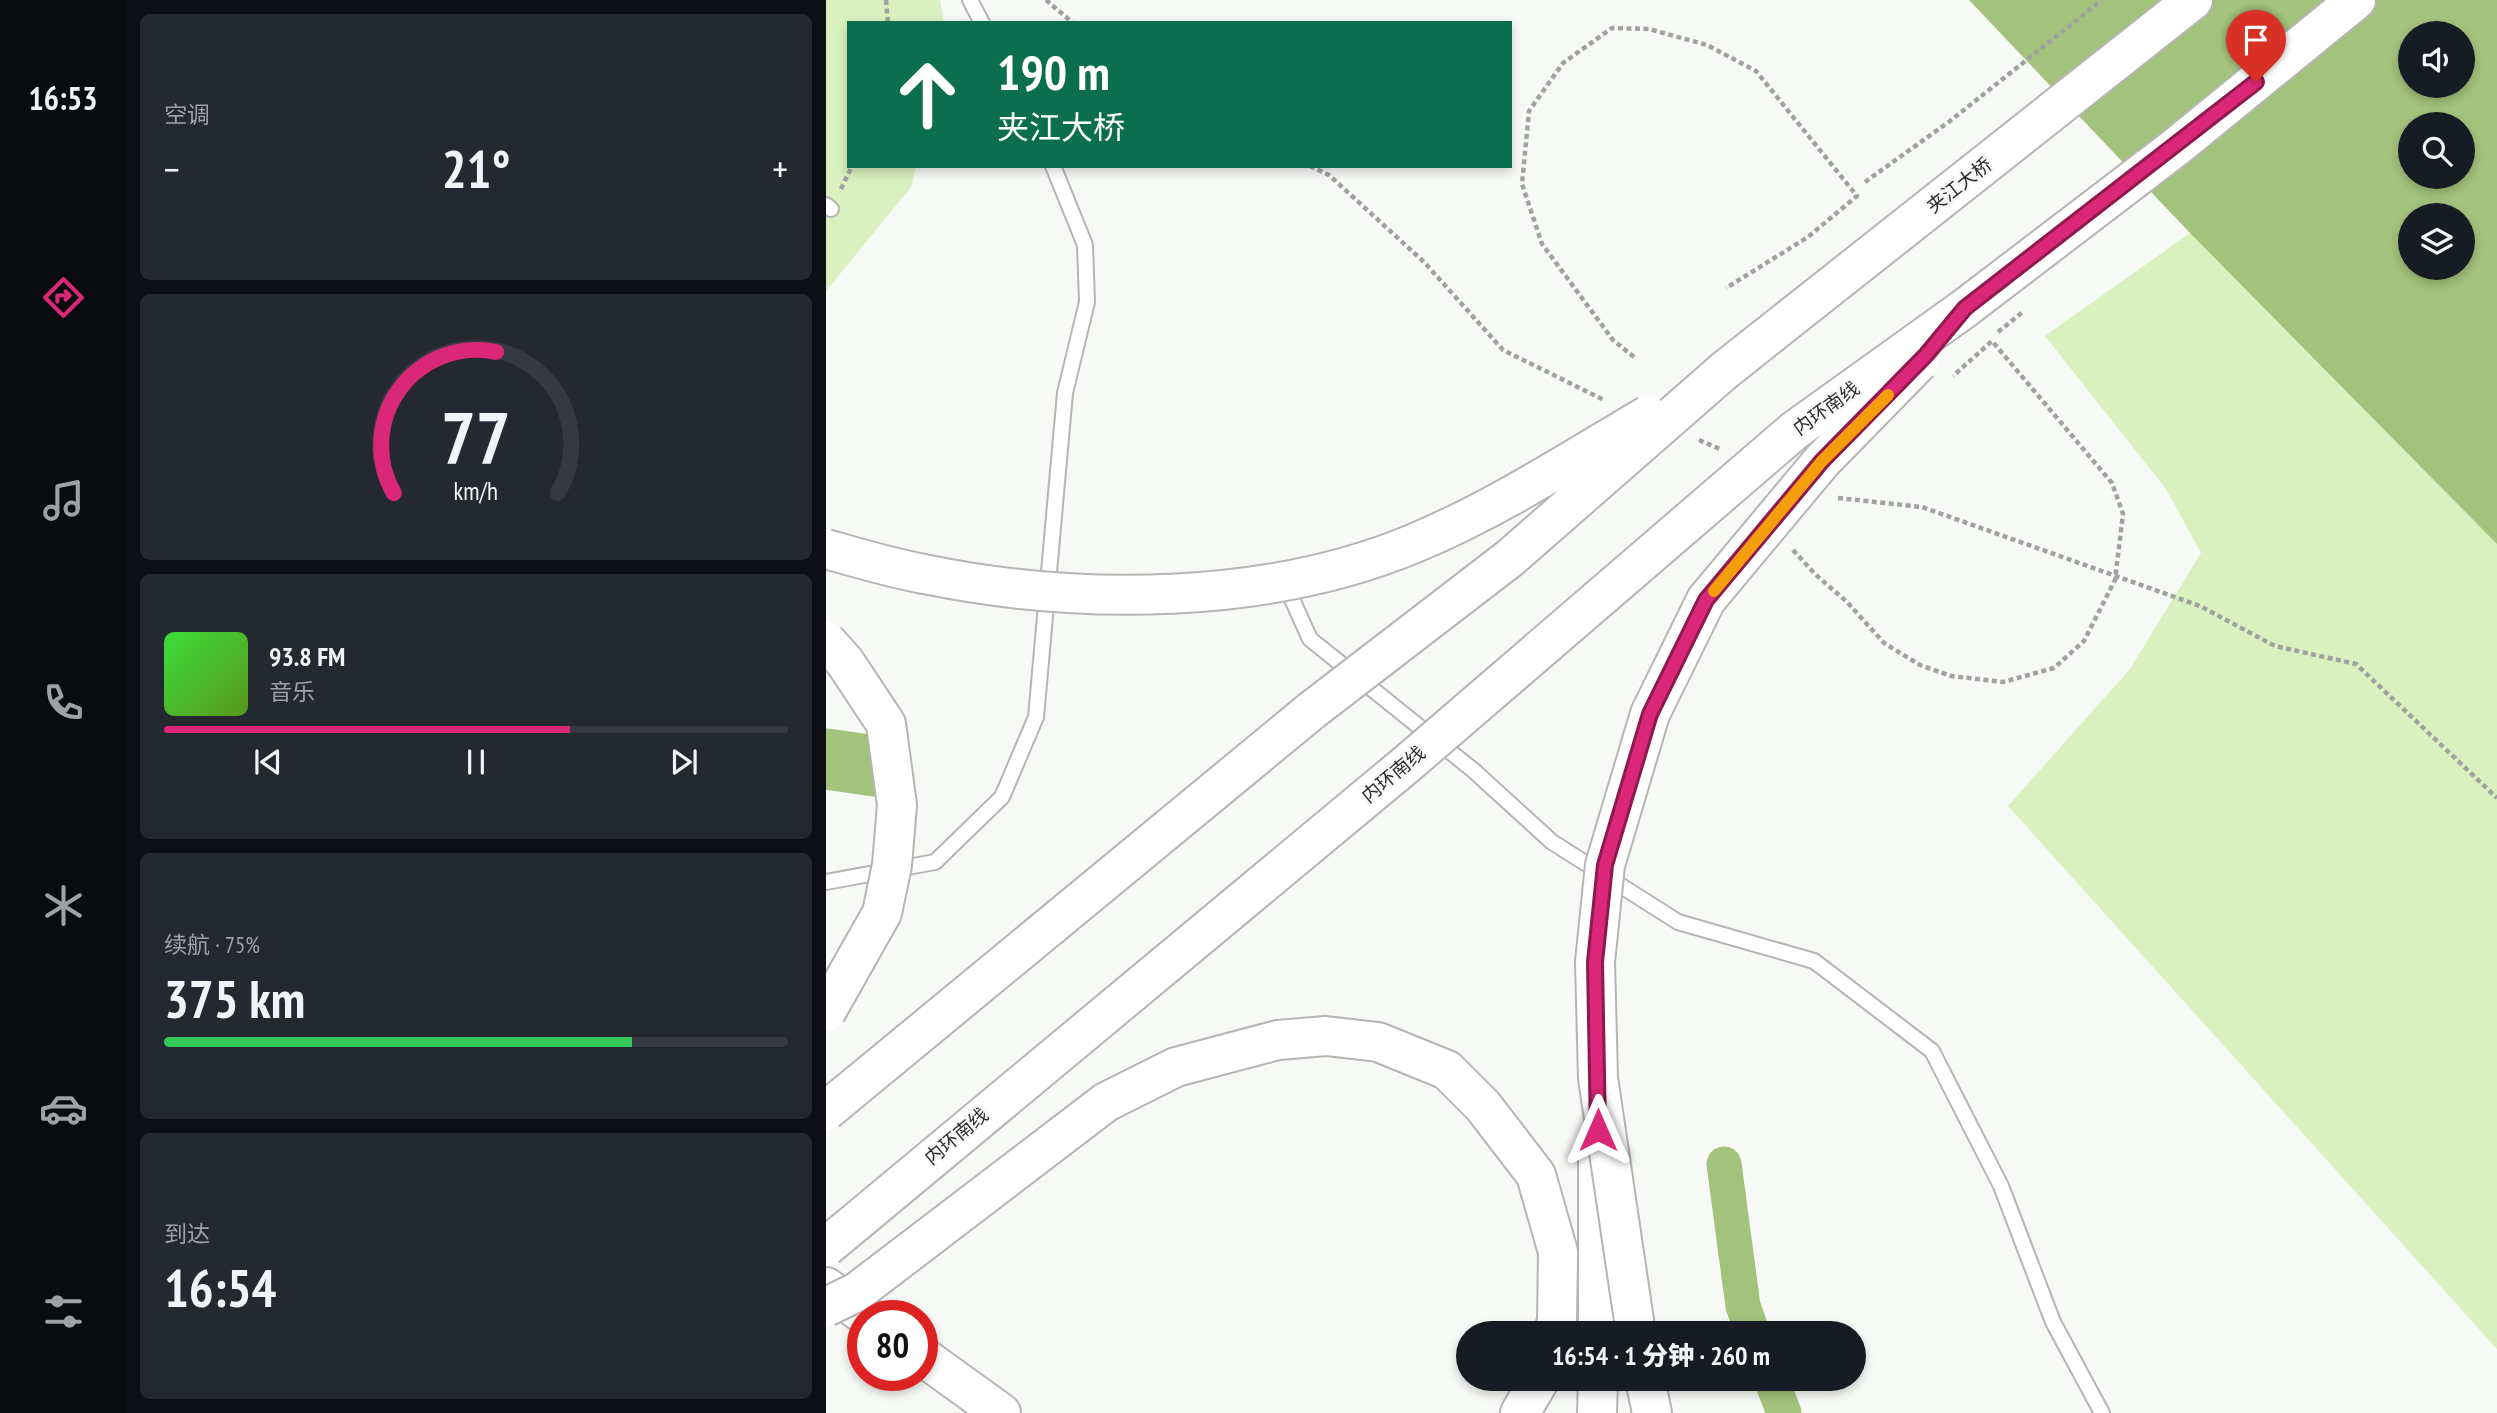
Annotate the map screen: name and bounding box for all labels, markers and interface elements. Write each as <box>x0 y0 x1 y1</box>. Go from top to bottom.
pin <box>2226 10 2286 82</box>
icon: arrive <box>2237 21 2275 59</box>
map controls <box>2398 21 2475 280</box>
button: sound <box>2398 21 2475 98</box>
text: 190 m <box>997 40 1110 104</box>
icon: ahead <box>882 49 973 140</box>
text: 16:53 <box>28 77 98 119</box>
text: 空调 <box>164 100 210 129</box>
text: 夹江大桥 <box>997 106 1125 148</box>
button: search <box>2398 112 2475 189</box>
text: 21° <box>442 135 510 202</box>
text: − <box>164 144 180 193</box>
text: + <box>772 144 788 193</box>
street label: 夹江大桥 <box>1922 152 1996 218</box>
button: layers <box>2398 203 2475 280</box>
icon: directions <box>39 273 88 322</box>
street label: 内环南线 <box>1788 376 1864 440</box>
text: 77 <box>441 389 511 483</box>
text: km/h <box>454 474 498 506</box>
icon: music <box>39 476 88 525</box>
text: 93.8 FM <box>269 640 345 673</box>
text: 音乐 <box>269 677 315 706</box>
icon: phone <box>39 678 88 727</box>
street label: 内环南线 <box>1356 740 1430 808</box>
icon: previous <box>249 743 287 781</box>
icon: pause <box>457 743 495 781</box>
icon: next <box>665 743 703 781</box>
icon: climate <box>39 881 88 930</box>
text: 续航 · 75% <box>164 930 260 959</box>
text: 375 km <box>164 965 305 1032</box>
icon: car <box>39 1084 88 1133</box>
position arrow <box>1561 1093 1635 1167</box>
street label: 内环南线 <box>919 1102 993 1170</box>
text: 到达 <box>164 1219 210 1248</box>
text: 16:54 <box>164 1254 276 1321</box>
icon: filters <box>39 1287 88 1336</box>
speed limit sign: 80 <box>847 1300 938 1391</box>
text: 16:54 · 1 分钟 · 260 m <box>1552 1339 1770 1372</box>

